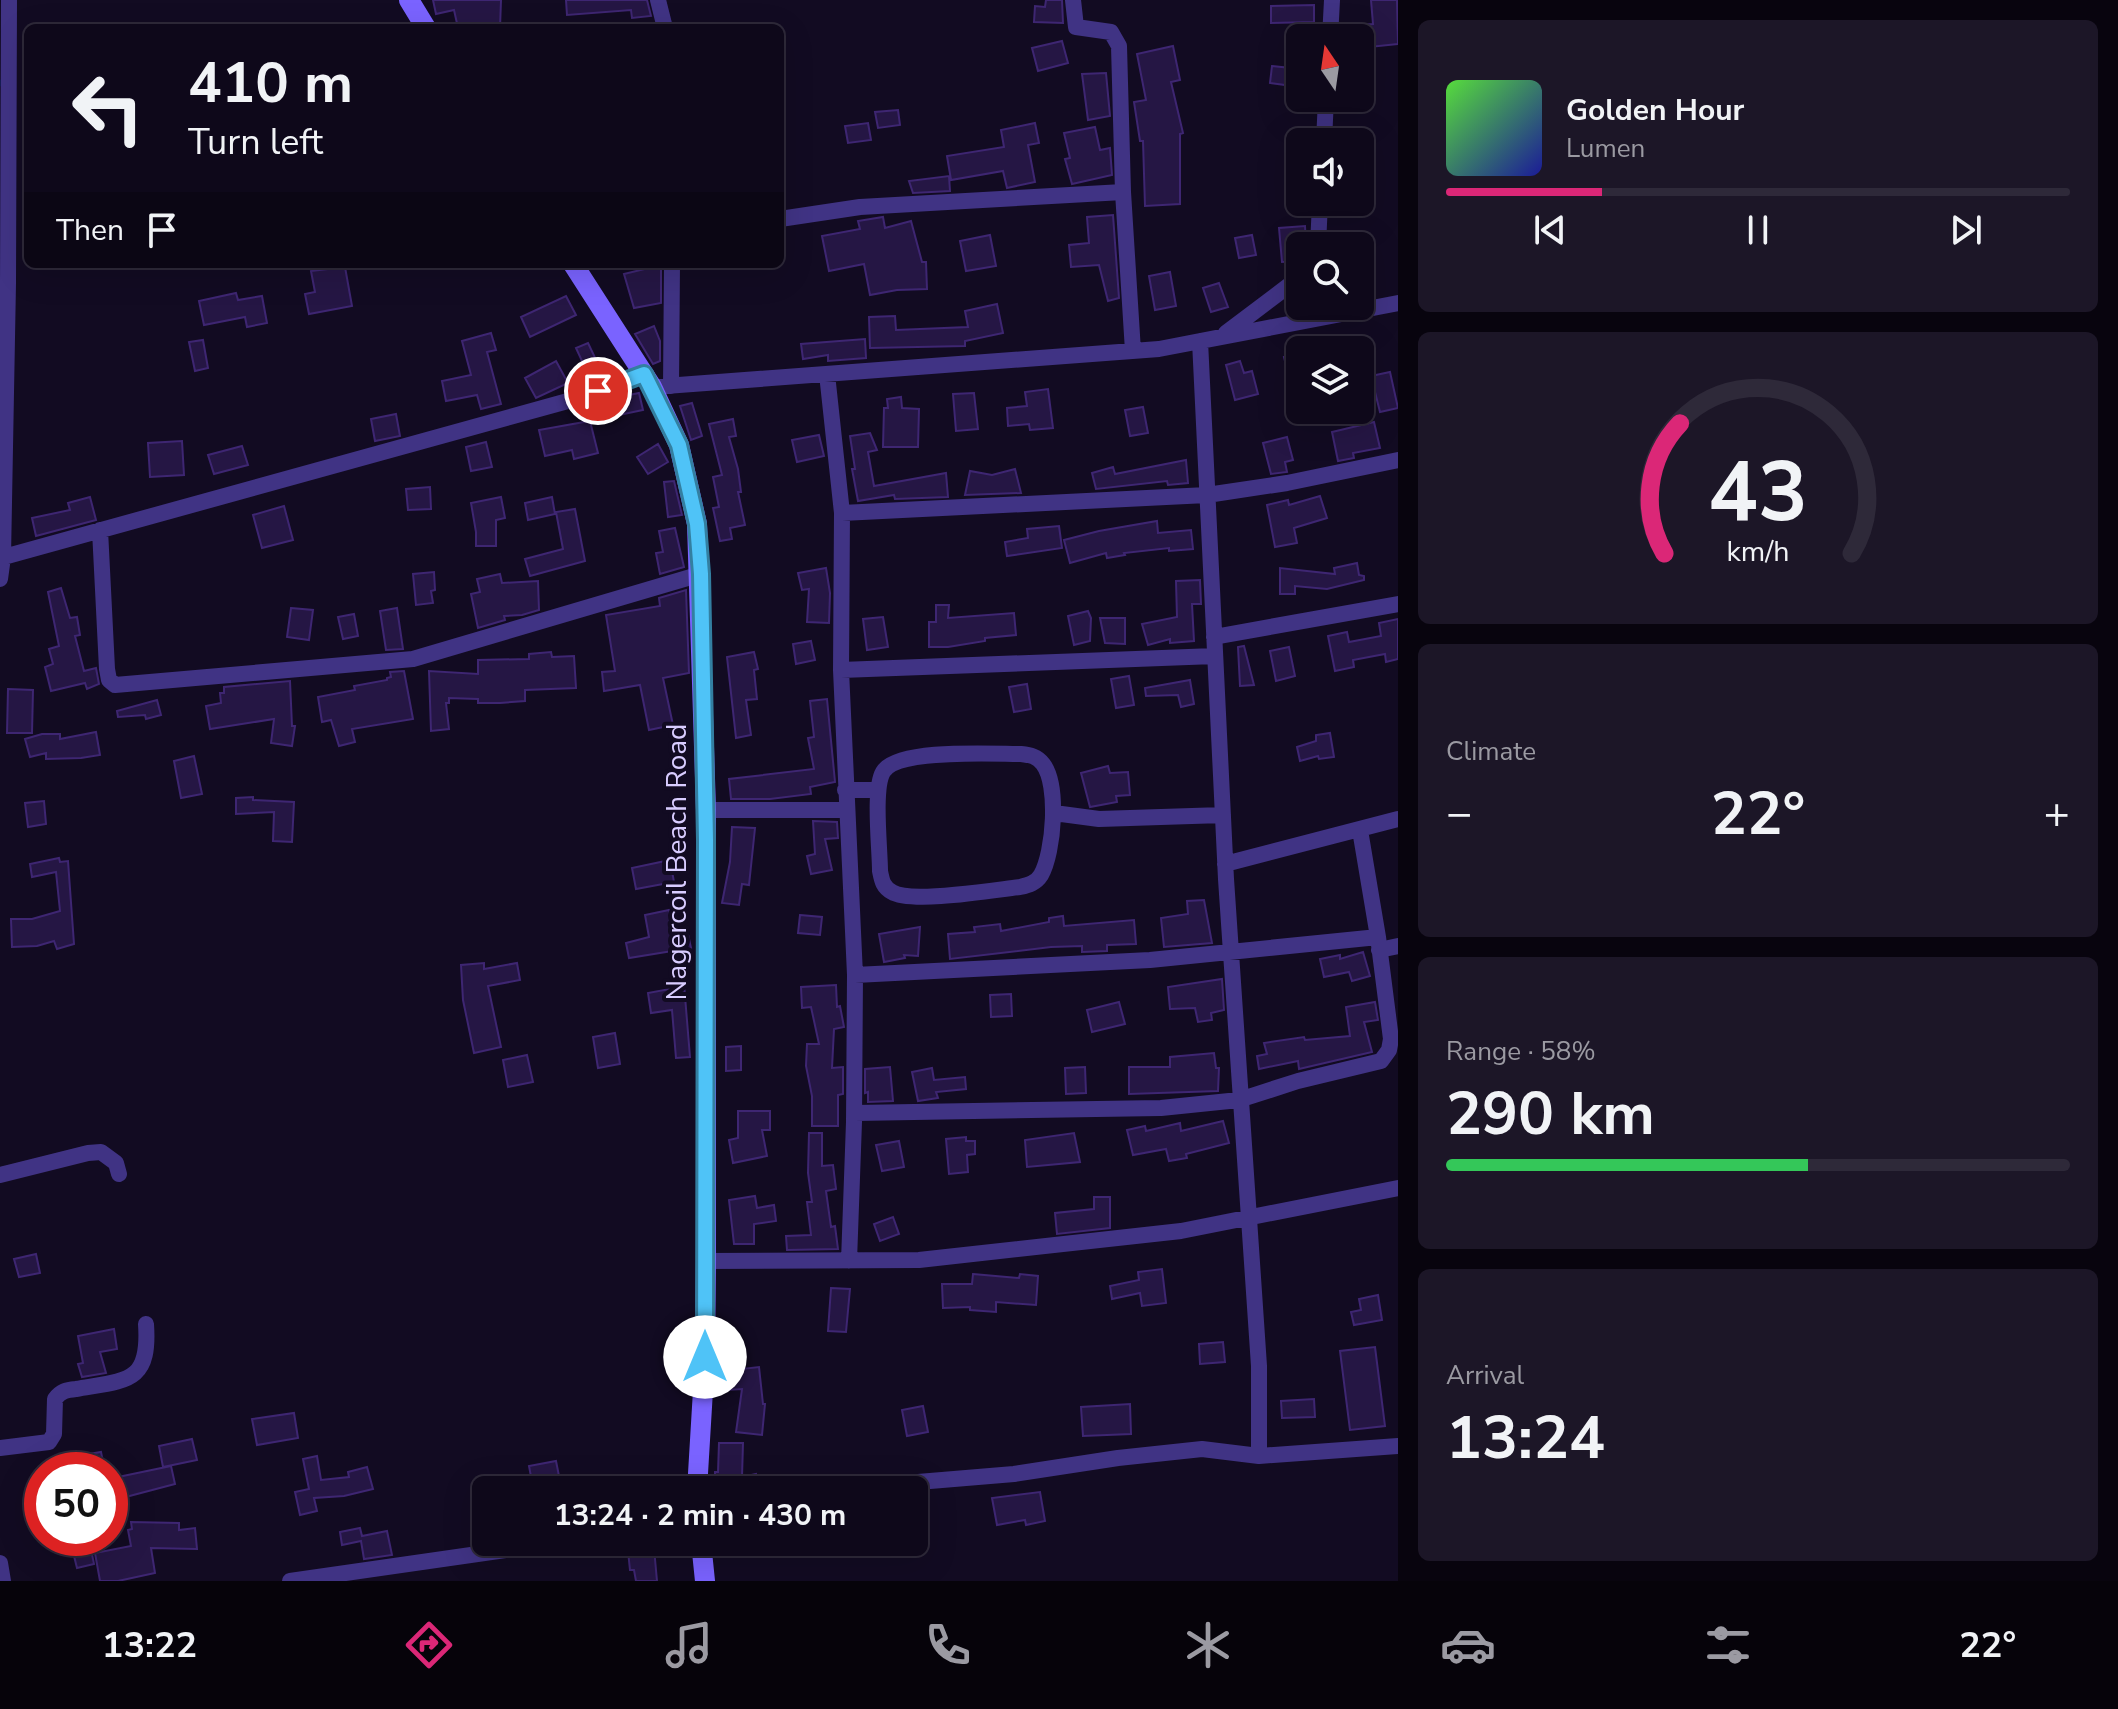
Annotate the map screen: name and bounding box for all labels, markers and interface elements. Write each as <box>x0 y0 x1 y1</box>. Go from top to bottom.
north arrow <box>1286 24 1374 112</box>
map controls <box>1286 24 1374 424</box>
text: 410 m <box>188 45 353 122</box>
icon: left <box>56 56 160 160</box>
text: Golden Hour <box>1566 90 1744 131</box>
text: Turn left <box>188 118 323 167</box>
button: sound <box>1286 128 1374 216</box>
text: Lumen <box>1566 131 1645 166</box>
icon: arrive <box>140 208 184 252</box>
icon: previous <box>1528 208 1572 252</box>
icon: pause <box>1736 208 1780 252</box>
icon: next <box>1944 208 1988 252</box>
text: Then <box>56 210 124 251</box>
button: search <box>1286 232 1374 320</box>
button: layers <box>1286 336 1374 424</box>
pin <box>564 357 632 425</box>
icon: arrive <box>576 369 620 413</box>
text: 43 <box>1708 436 1808 549</box>
text: km/h <box>1727 532 1789 571</box>
street label: Nagercoil Beach Road <box>658 724 696 1000</box>
text: Climate <box>1446 734 1536 769</box>
text: 22° <box>1711 773 1805 855</box>
text: − <box>1446 784 1472 844</box>
text: + <box>2044 784 2070 844</box>
text: Range · 58% <box>1446 1034 1596 1069</box>
text: 290 km <box>1446 1073 1655 1155</box>
position arrow <box>663 1315 747 1399</box>
text: Arrival <box>1446 1358 1524 1393</box>
text: 13:24 <box>1446 1397 1605 1479</box>
speed limit sign: 50 <box>24 1452 128 1556</box>
text: 13:24 · 2 min · 430 m <box>554 1495 846 1536</box>
icon: directions <box>401 1617 457 1673</box>
icon: music <box>661 1617 717 1673</box>
icon: phone <box>920 1617 976 1673</box>
icon: climate <box>1180 1617 1236 1673</box>
icon: car <box>1440 1617 1496 1673</box>
icon: filters <box>1700 1617 1756 1673</box>
text: 13:22 <box>102 1621 197 1670</box>
text: 22° <box>1959 1621 2016 1670</box>

